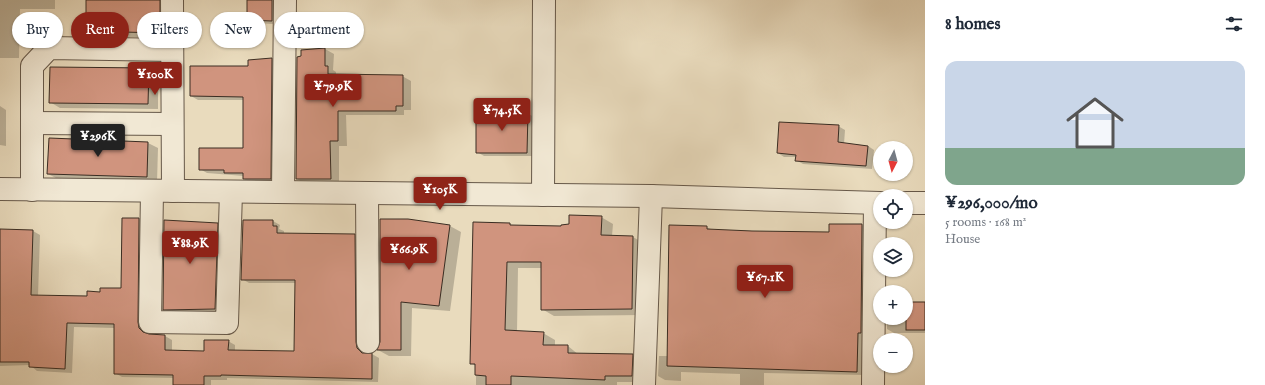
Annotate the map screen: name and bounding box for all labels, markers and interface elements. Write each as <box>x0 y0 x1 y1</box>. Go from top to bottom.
chip: Buy <box>12 12 63 48</box>
chip: Rent <box>71 12 129 48</box>
chip: Filters <box>137 12 202 48</box>
chip: New <box>210 12 266 48</box>
chip: Apartment <box>274 12 364 48</box>
icon: filters <box>1223 13 1245 35</box>
text: 8 homes <box>945 14 1000 35</box>
pin: ¥100K <box>127 62 183 96</box>
text: ¥100K <box>137 66 173 83</box>
pin: ¥79.9K <box>300 74 366 108</box>
text: ¥79.9K <box>313 78 353 95</box>
icon: home <box>1059 87 1131 159</box>
pin: ¥74.5K <box>469 98 535 132</box>
text: ¥74.5K <box>482 102 522 119</box>
pin: ¥296K <box>70 124 126 158</box>
text: ¥296K <box>80 128 116 145</box>
north arrow <box>873 141 913 181</box>
map controls <box>873 141 913 373</box>
pin: ¥105K <box>412 177 468 211</box>
text: ¥105K <box>423 181 457 198</box>
button: locate <box>873 189 913 229</box>
text: ¥296,000/mo <box>945 193 1038 214</box>
text: 5 rooms · 168 m² <box>945 214 1026 231</box>
pin: ¥88.9K <box>157 231 223 265</box>
text: House <box>945 231 980 248</box>
text: ¥88.9K <box>171 235 209 252</box>
pin: ¥66.9K <box>376 237 442 271</box>
button: layers <box>873 237 913 277</box>
text: ¥66.9K <box>390 241 428 258</box>
pin: ¥67.1K <box>732 265 798 299</box>
text: ¥67.1K <box>746 269 784 286</box>
button: + <box>873 285 913 325</box>
button: − <box>873 333 913 373</box>

